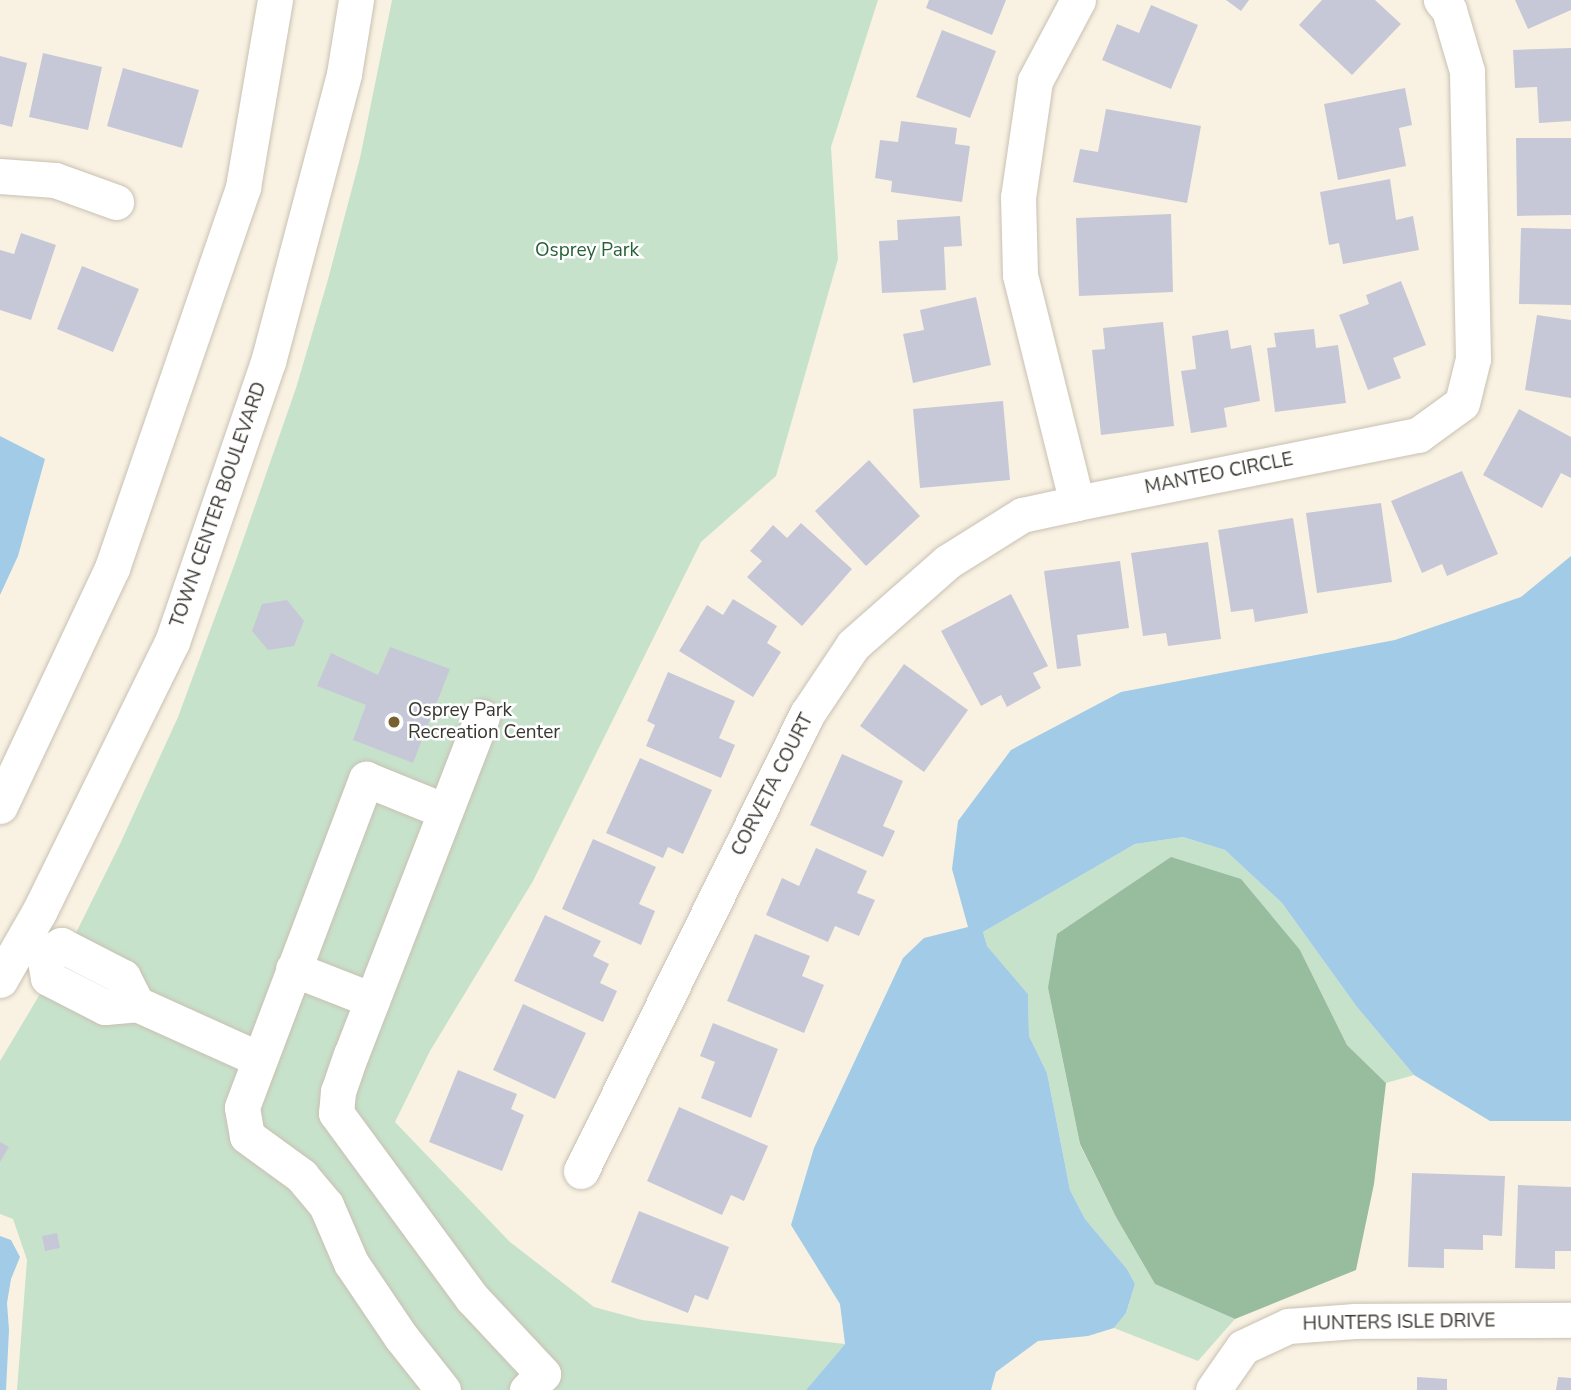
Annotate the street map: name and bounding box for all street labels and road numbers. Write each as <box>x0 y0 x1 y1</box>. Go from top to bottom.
street label: TOWN CENTER BOULEVARD <box>166 379 272 631</box>
street label: MANTEO CIRCLE <box>1143 448 1295 500</box>
street label: CORVETA COURT <box>727 710 819 860</box>
street label: HUNTERS ISLE DRIVE <box>1302 1310 1496 1336</box>

